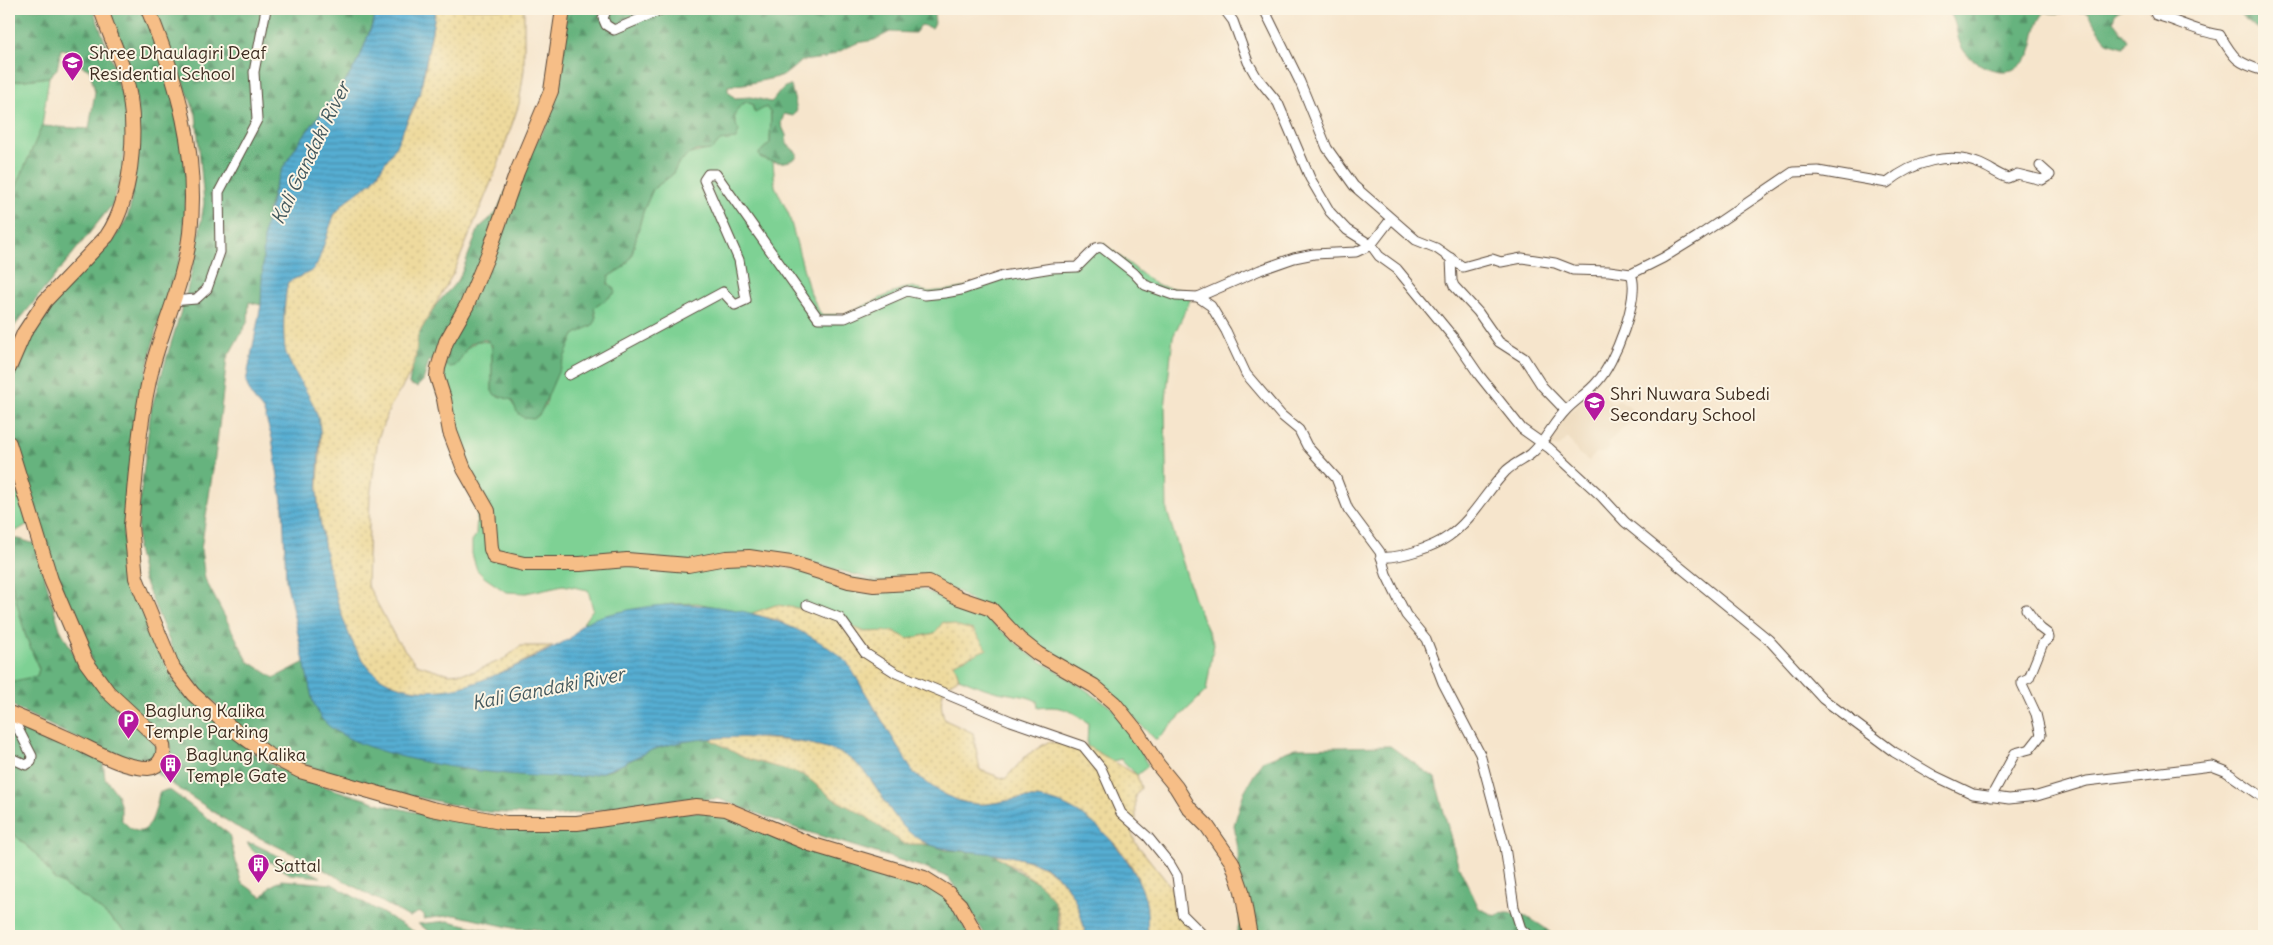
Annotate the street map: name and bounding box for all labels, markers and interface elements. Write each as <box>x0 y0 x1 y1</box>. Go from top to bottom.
place label: Shree Dhaulagiri Deaf Residential School <box>89 41 267 85</box>
school or university icon: Shree Dhaulagiri Deaf Residential School <box>61 50 85 81</box>
water label: Kali Gandaki River <box>265 76 356 228</box>
place label: Shri Nuwara Subedi Secondary School <box>1610 382 1770 426</box>
school or university icon: Shri Nuwara Subedi Secondary School <box>1582 391 1606 422</box>
water label: Kali Gandaki River <box>470 661 629 715</box>
place label: Baglung Kalika Temple Parking <box>145 699 269 743</box>
parking icon: Baglung Kalika Temple Parking <box>117 708 141 739</box>
place label: Baglung Kalika Temple Gate <box>186 743 306 787</box>
building icon: Baglung Kalika Temple Gate <box>158 752 182 783</box>
building icon: Sattal <box>246 853 270 884</box>
place label: Sattal <box>274 854 321 877</box>

